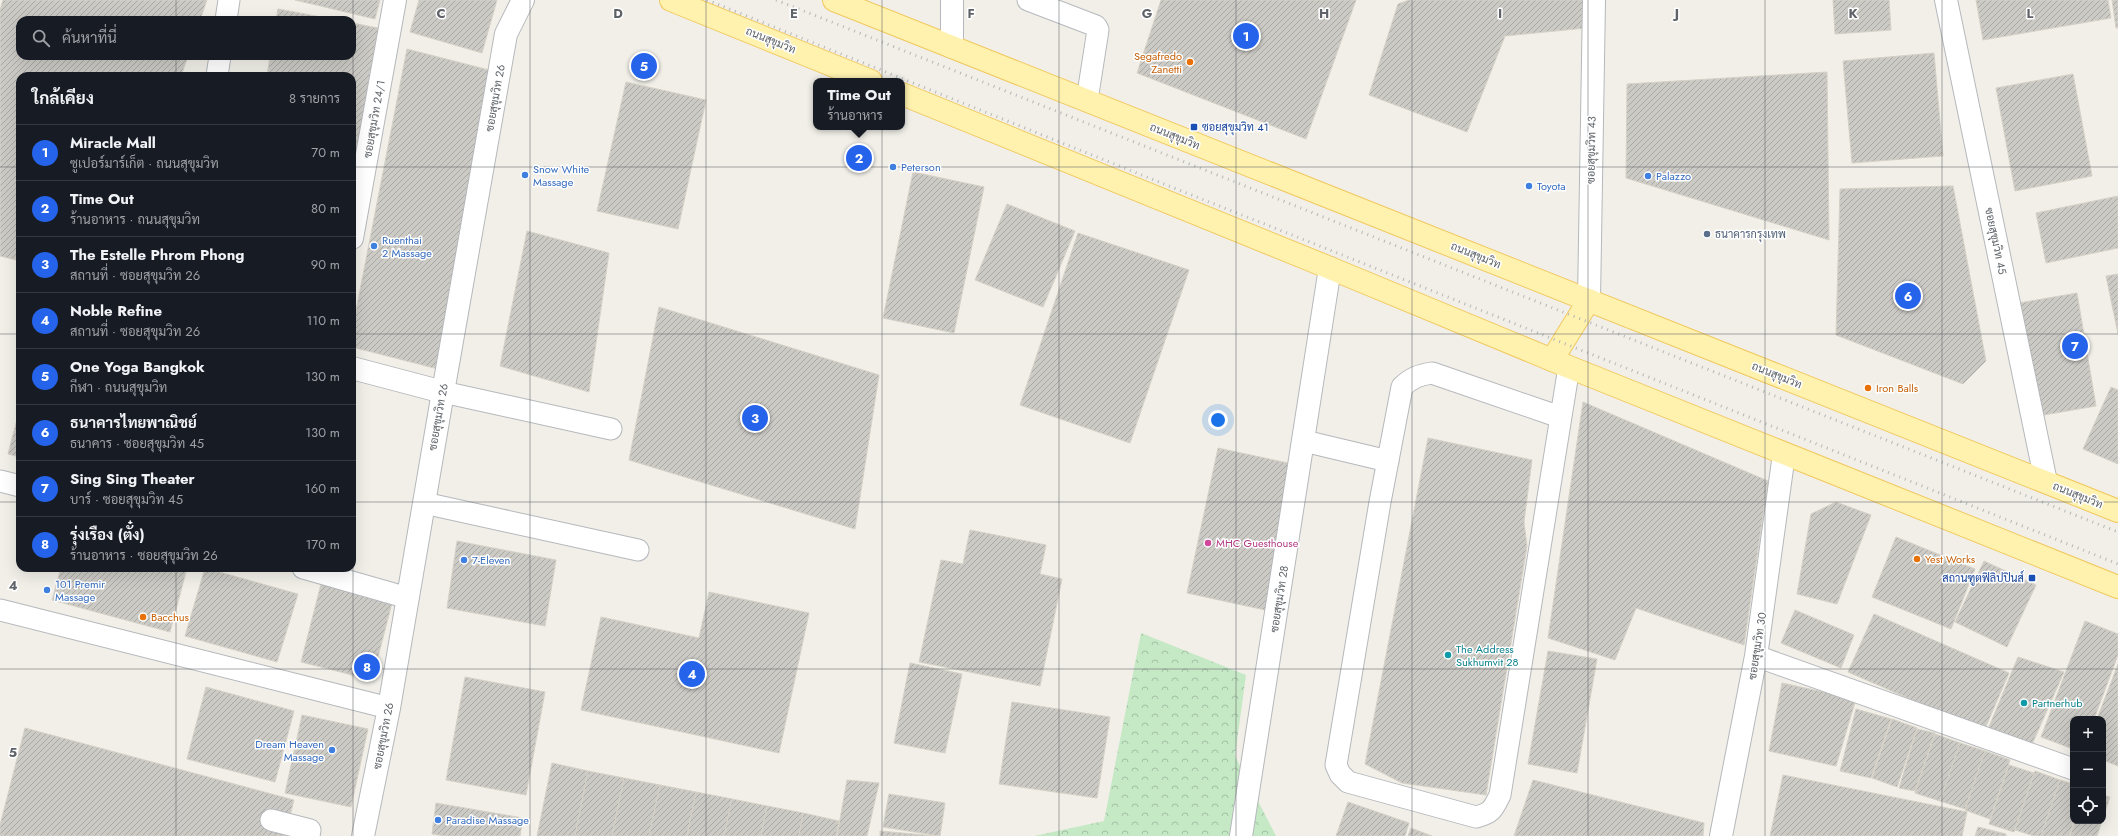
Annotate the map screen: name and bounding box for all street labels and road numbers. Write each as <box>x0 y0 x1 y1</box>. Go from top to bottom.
street label: ถนนสุขุมวิท <box>743 23 799 58</box>
street label: ซอยสุขุมวิท 26 <box>481 63 510 133</box>
street label: ซอยสุขุมวิท 24/1 <box>359 79 390 159</box>
street label: ซอยสุขุมวิท 43 <box>1582 116 1601 184</box>
street label: ถนนสุขุมวิท <box>1147 119 1203 154</box>
street label: ซอยสุขุมวิท 45 <box>1980 206 2011 276</box>
street label: ถนนสุขุมวิท <box>1448 238 1504 273</box>
street label: ถนนสุขุมวิท <box>1749 358 1805 393</box>
street label: ซอยสุขุมวิท 26 <box>424 382 453 452</box>
street label: ถนนสุขุมวิท <box>2050 478 2106 513</box>
street label: ซอยสุขุมวิท 28 <box>1266 564 1293 634</box>
street label: ซอยสุขุมวิท 30 <box>1744 611 1771 681</box>
street label: ซอยสุขุมวิท 26 <box>369 701 398 771</box>

